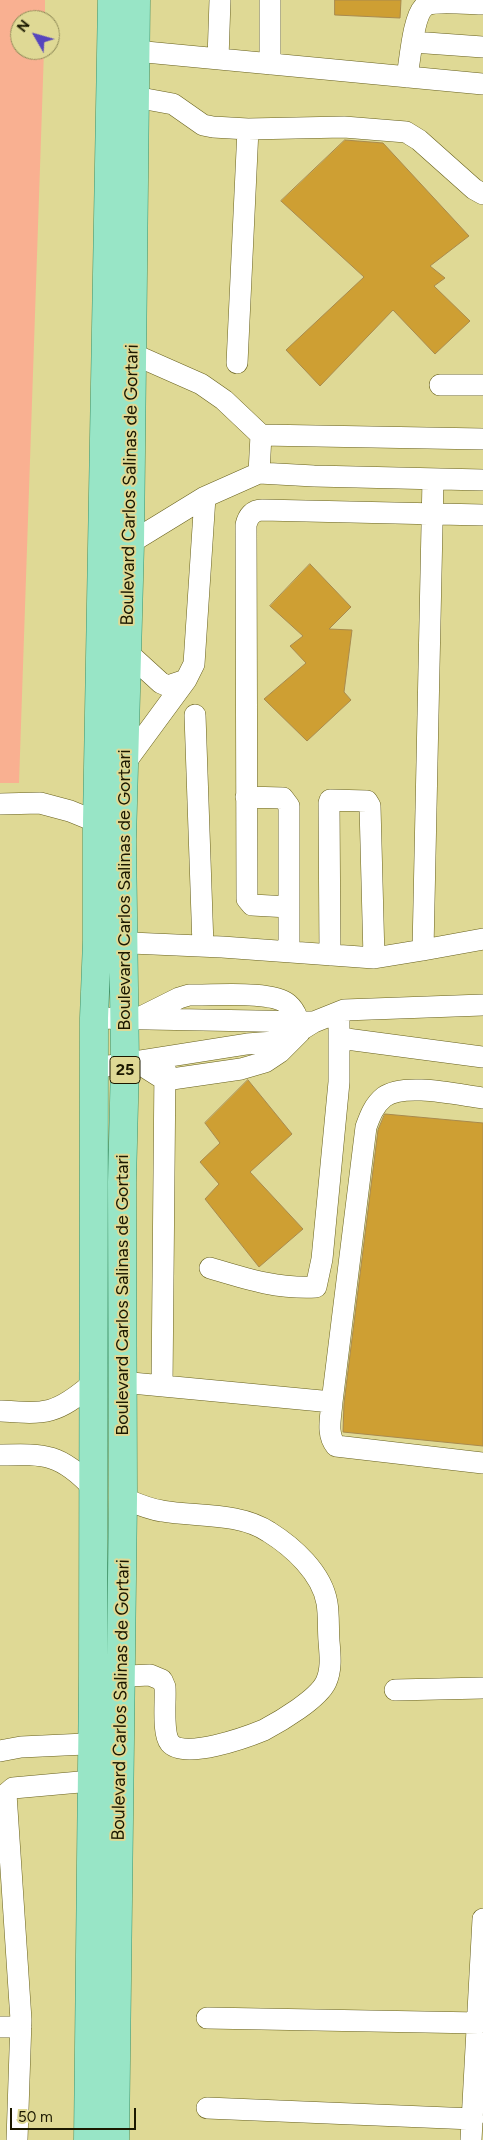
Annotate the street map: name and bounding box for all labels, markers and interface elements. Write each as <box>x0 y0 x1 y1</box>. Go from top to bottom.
north arrow <box>10 10 60 60</box>
text: N <box>14 17 34 36</box>
street label: Boulevard Carlos Salinas de Gortari <box>117 344 143 626</box>
street label: Boulevard Carlos Salinas de Gortari <box>114 749 136 1031</box>
road number: 25 <box>110 1056 140 1084</box>
street label: Boulevard Carlos Salinas de Gortari <box>112 1154 134 1436</box>
street label: Boulevard Carlos Salinas de Gortari <box>108 1559 134 1841</box>
scale bar <box>12 2098 139 2130</box>
text: 50 m <box>18 2108 53 2126</box>

